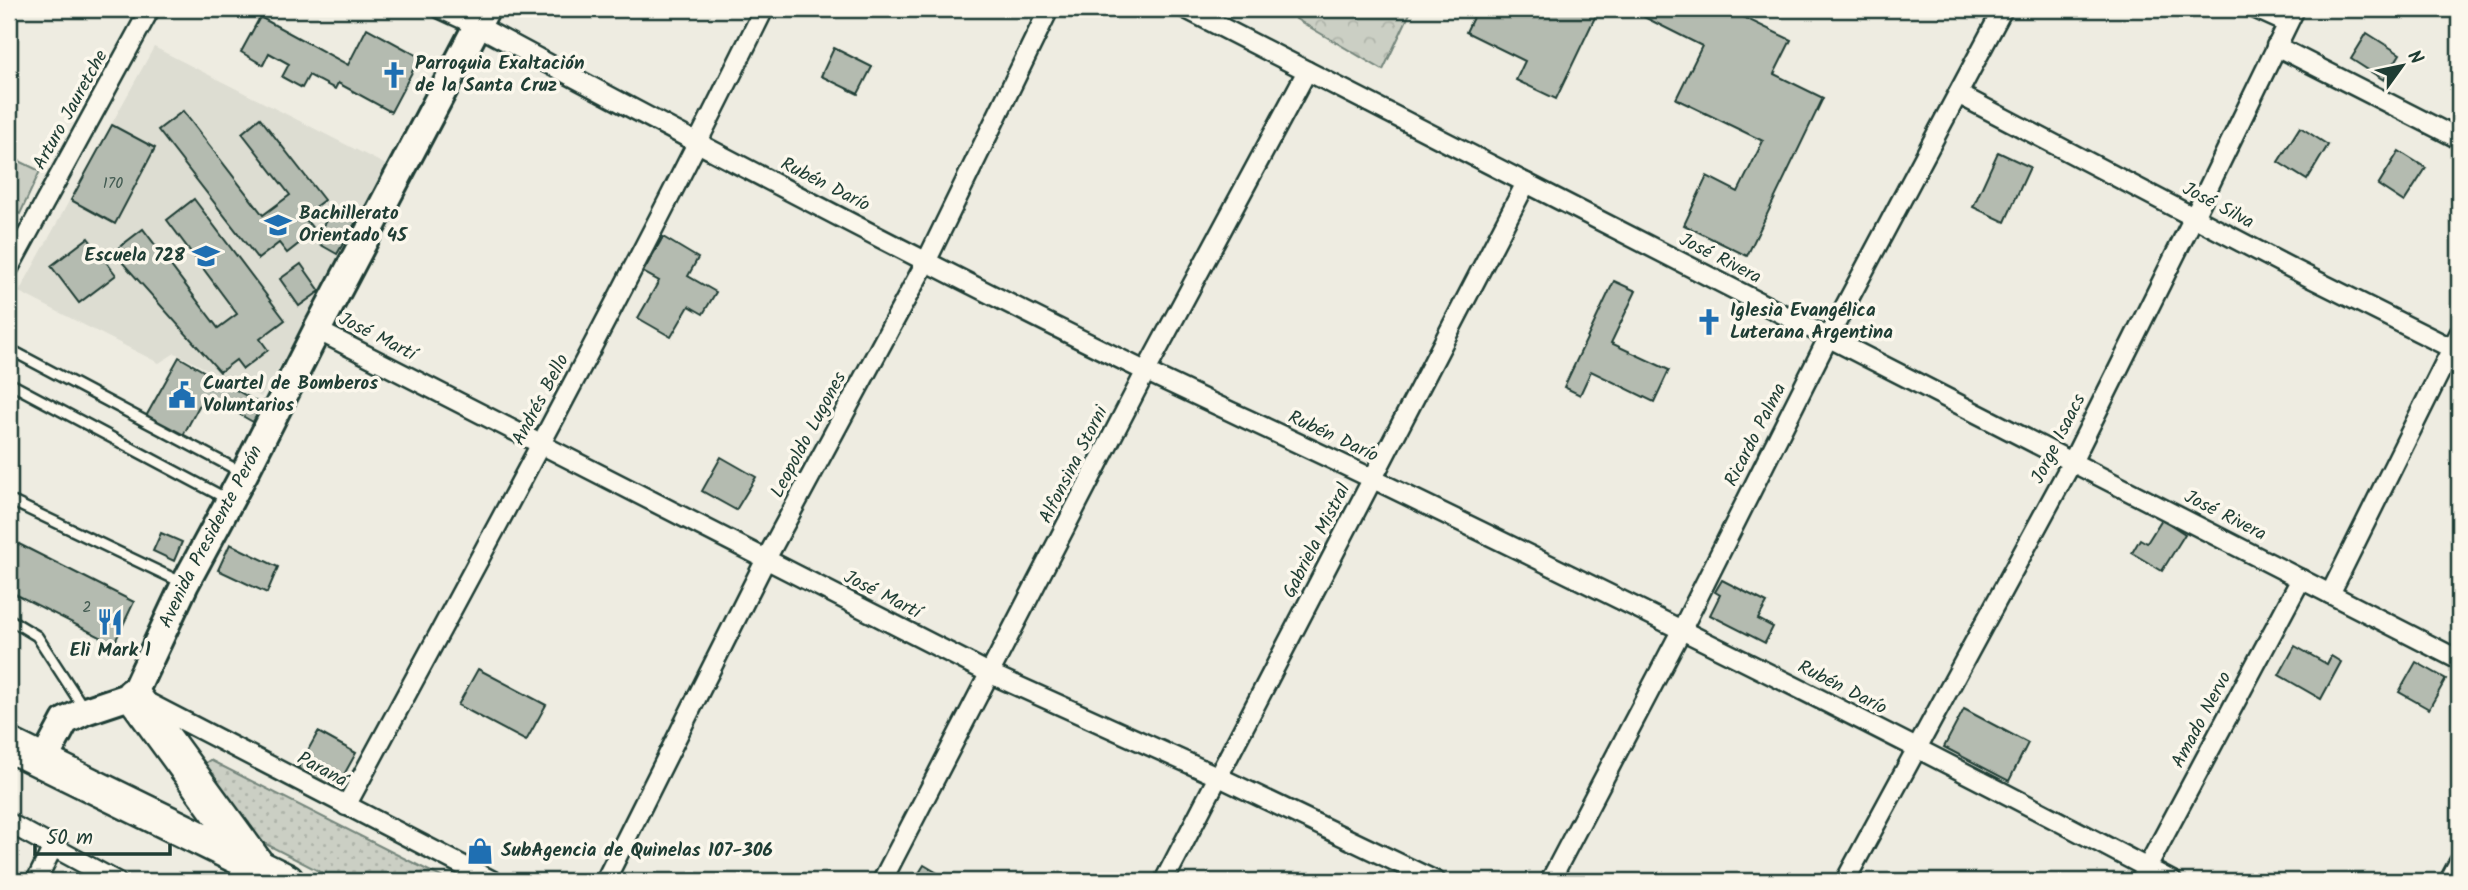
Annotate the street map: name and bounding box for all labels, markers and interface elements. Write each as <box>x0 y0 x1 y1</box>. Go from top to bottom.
north arrow <box>2366 32 2436 102</box>
street label: Arturo Jauretche <box>26 44 117 176</box>
text: N <box>2399 45 2430 71</box>
place label: Parroquia Exaltación de la Santa Cruz <box>415 49 584 101</box>
church icon: Parroquia Exaltación de la Santa Cruz <box>379 60 409 90</box>
street label: Rubén Darío <box>775 150 875 220</box>
house number: 170 <box>103 171 123 196</box>
street label: José Silva <box>2177 175 2259 237</box>
place label: Bachillerato Orientado 45 <box>299 199 408 251</box>
school or university icon: Bachillerato Orientado 45 <box>263 210 293 240</box>
street label: José Rivera <box>1674 225 1766 293</box>
place label: Escuela 728 <box>85 241 186 271</box>
school or university icon: Escuela 728 <box>191 241 221 271</box>
place label: Iglesia Evangélica Luterana Argentina <box>1730 296 1893 348</box>
street label: José Martí <box>333 305 424 371</box>
church icon: Iglesia Evangélica Luterana Argentina <box>1694 307 1724 337</box>
street label: Andrés Bello <box>504 349 578 451</box>
street label: Leopoldo Lugones <box>763 366 855 504</box>
place label: Cuartel de Bomberos Voluntarios <box>203 369 378 421</box>
street label: Ricardo Palma <box>1717 378 1795 492</box>
public building icon: Cuartel de Bomberos Voluntarios <box>167 380 197 410</box>
street label: Jorge Isaacs <box>2024 389 2094 489</box>
street label: Alfonsina Storni <box>1031 400 1117 529</box>
street label: Rubén Darío <box>1283 403 1383 471</box>
street label: Avenida Presidente Perón <box>151 440 271 633</box>
street label: Gabriela Mistral <box>1275 478 1359 604</box>
street label: José Rivera <box>2179 482 2271 550</box>
street label: José Martí <box>838 563 929 629</box>
house number: 2 <box>82 595 92 620</box>
restaurant icon: Eli Mark l <box>95 607 125 637</box>
place label: Eli Mark l <box>70 636 151 666</box>
street label: Rubén Darío <box>1792 653 1892 723</box>
street label: Amado Nervo <box>2164 666 2240 774</box>
street label: Paraná <box>291 744 354 797</box>
scale bar <box>35 813 170 857</box>
text: 50 m <box>46 822 93 855</box>
shop icon: SubAgencia de Quinelas 107-306 <box>465 836 495 866</box>
place label: SubAgencia de Quinelas 107-306 <box>501 836 773 866</box>

